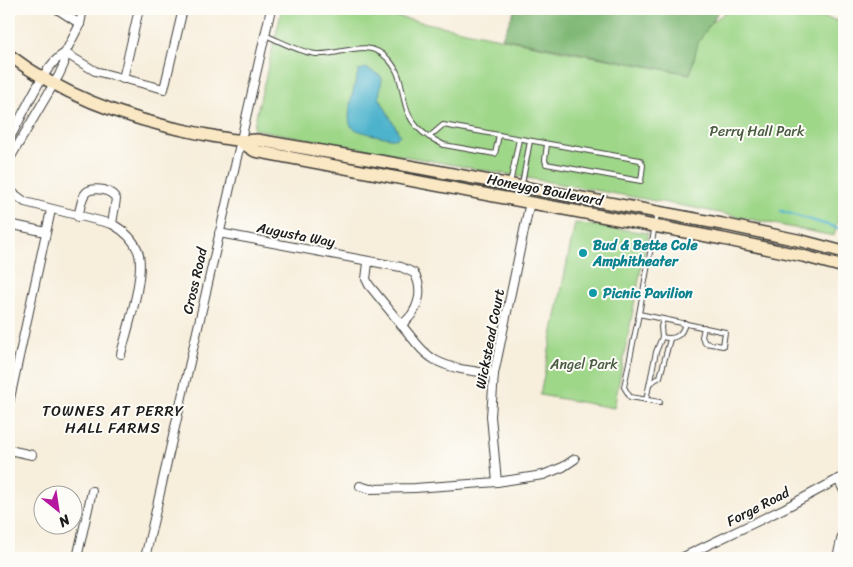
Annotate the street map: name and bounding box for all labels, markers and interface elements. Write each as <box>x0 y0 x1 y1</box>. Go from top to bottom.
park label: Perry Hall Park <box>710 119 805 144</box>
street label: Honeygo Boulevard <box>485 167 607 214</box>
street label: Augusta Way <box>254 215 338 255</box>
place label: Bud & Bette Cole Amphitheater <box>592 233 698 274</box>
street label: Cross Road <box>175 244 215 317</box>
marker: Bud & Bette Cole Amphitheater <box>577 247 589 259</box>
place label: Picnic Pavilion <box>603 281 693 306</box>
street label: Wickstead Court <box>468 287 512 391</box>
marker: Picnic Pavilion <box>587 287 599 299</box>
park label: Angel Park <box>549 352 618 377</box>
district label: TOWNES AT PERRY HALL FARMS <box>42 398 185 441</box>
street label: Forge Road <box>722 480 796 534</box>
north arrow <box>32 484 82 534</box>
text: N <box>54 507 76 534</box>

